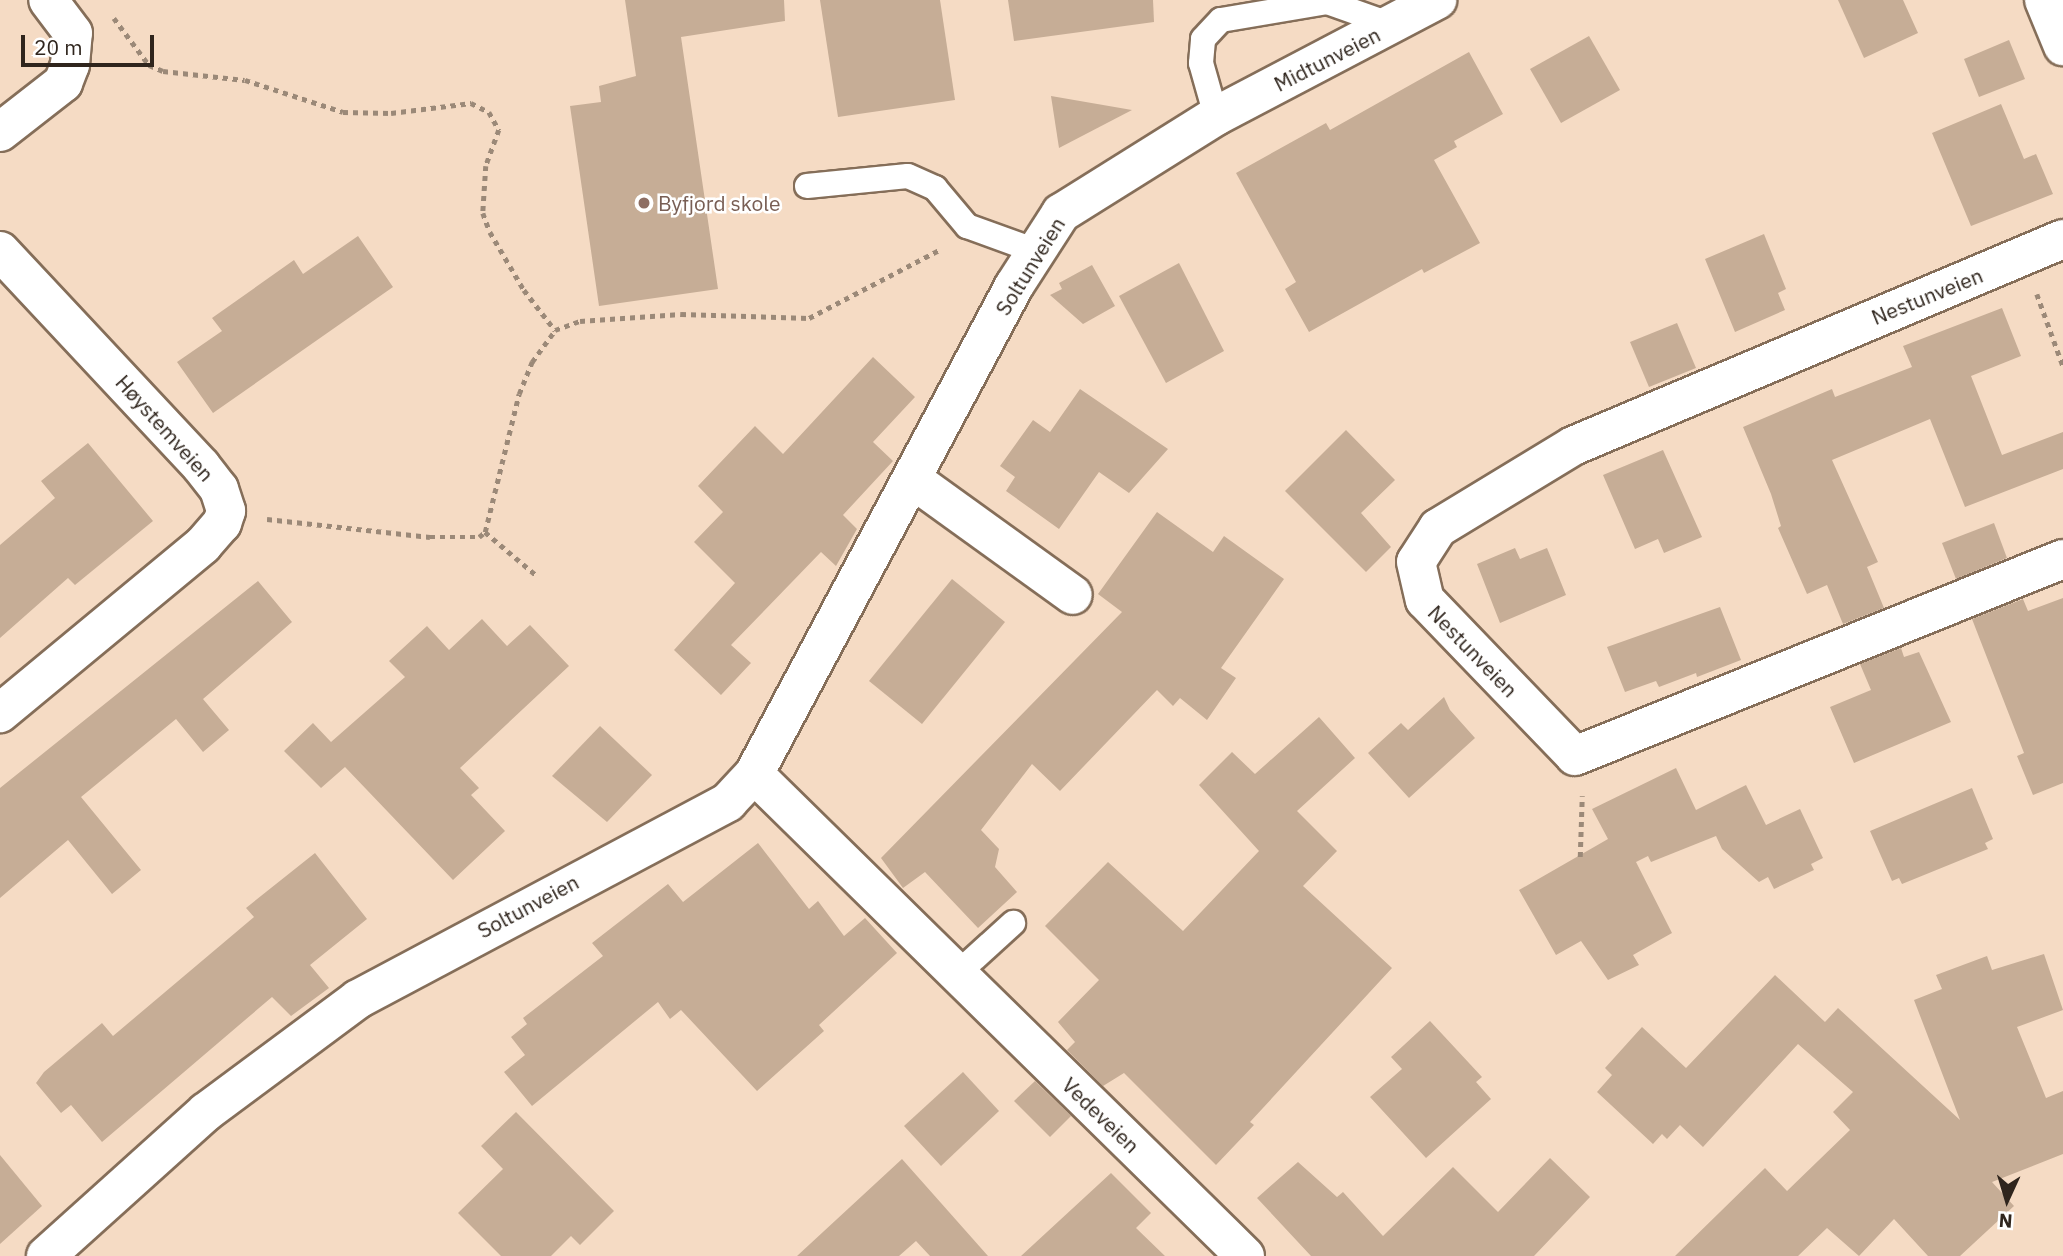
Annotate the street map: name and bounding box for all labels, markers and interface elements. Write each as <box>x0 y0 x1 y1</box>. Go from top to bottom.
scale bar <box>24 21 158 65</box>
street label: Midtunveien <box>1270 21 1384 97</box>
text: 20 m <box>34 33 83 61</box>
place label: Byfjord skole <box>658 190 781 216</box>
marker: Byfjord skole <box>636 195 652 211</box>
street label: Soltunveien <box>990 212 1070 320</box>
street label: Nestunveien <box>1868 262 1986 330</box>
street label: Høystemveien <box>111 370 219 486</box>
street label: Nestunveien <box>1423 600 1523 702</box>
street label: Soltunveien <box>473 869 583 943</box>
street label: Vedeveien <box>1057 1072 1145 1158</box>
north arrow <box>1972 1165 2042 1235</box>
text: N <box>1998 1208 2013 1233</box>

